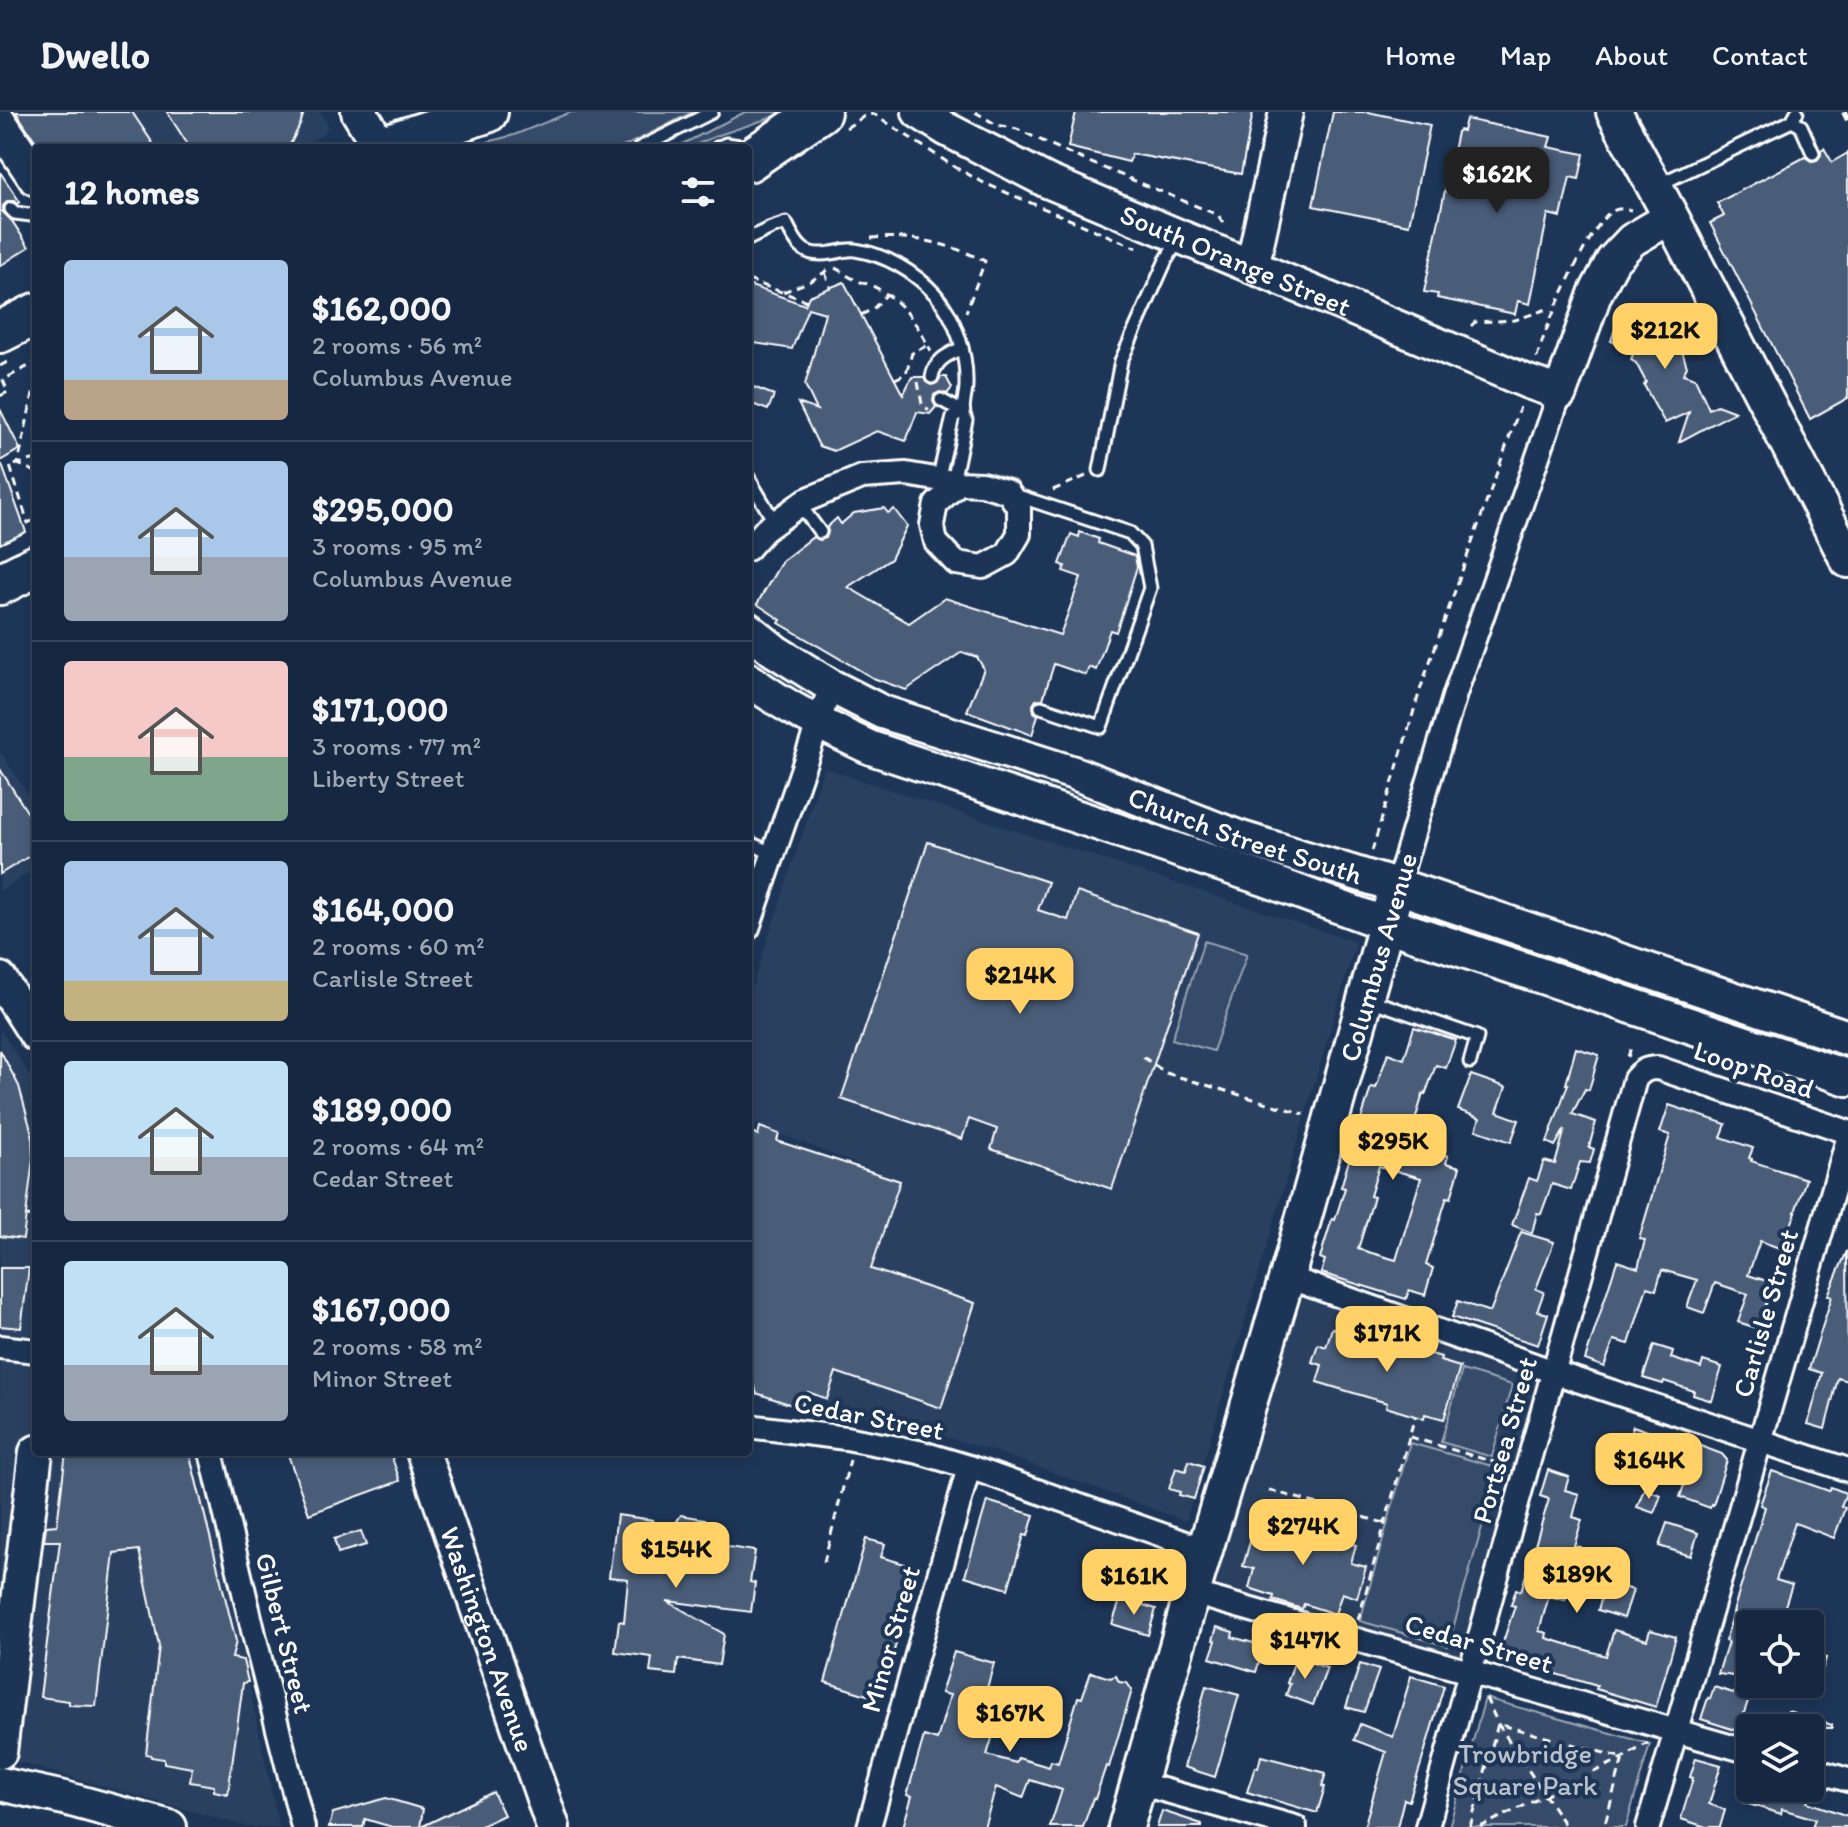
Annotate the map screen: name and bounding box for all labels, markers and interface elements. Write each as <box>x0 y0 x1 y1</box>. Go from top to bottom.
text: Dwello <box>40 32 150 78</box>
text: Home <box>1385 38 1456 72</box>
text: Map <box>1500 38 1551 72</box>
text: About <box>1595 38 1668 72</box>
text: Contact <box>1712 38 1808 72</box>
pin: $162K <box>1441 147 1553 215</box>
text: $162K <box>1462 157 1532 189</box>
icon: filters <box>676 170 720 214</box>
text: 12 homes <box>64 172 200 213</box>
street label: South Orange Street <box>1115 197 1356 323</box>
text: $162,000 <box>312 288 452 329</box>
icon: home <box>128 292 224 388</box>
pin: $212K <box>1609 303 1721 371</box>
text: $212K <box>1630 313 1700 345</box>
text: 2 rooms · 56 m² <box>312 329 482 361</box>
text: Columbus Avenue <box>312 361 513 393</box>
text: $295,000 <box>312 489 454 530</box>
icon: home <box>128 493 224 589</box>
text: 3 rooms · 95 m² <box>312 530 483 562</box>
text: Columbus Avenue <box>312 562 513 594</box>
text: $171,000 <box>312 689 449 730</box>
icon: home <box>128 693 224 789</box>
text: 3 rooms · 77 m² <box>312 730 481 762</box>
text: Liberty Street <box>312 762 464 794</box>
street label: Church Street South <box>1123 779 1366 891</box>
street label: Columbus Avenue <box>1332 849 1424 1065</box>
text: $164,000 <box>312 889 454 930</box>
icon: home <box>128 893 224 989</box>
text: 2 rooms · 60 m² <box>312 930 485 962</box>
pin: $214K <box>964 948 1076 1016</box>
text: $214K <box>984 958 1056 990</box>
text: Carlisle Street <box>312 962 473 994</box>
street label: Loop Road <box>1689 1033 1819 1105</box>
text: $189,000 <box>312 1089 452 1130</box>
icon: home <box>128 1093 224 1189</box>
pin: $295K <box>1337 1114 1449 1182</box>
text: $295K <box>1358 1124 1428 1156</box>
text: 2 rooms · 64 m² <box>312 1130 484 1162</box>
text: Cedar Street <box>312 1162 453 1194</box>
street label: Carlisle Street <box>1725 1225 1805 1401</box>
text: $167,000 <box>312 1289 451 1330</box>
icon: home <box>128 1293 224 1389</box>
pin: $171K <box>1331 1306 1443 1374</box>
text: $171K <box>1354 1316 1420 1348</box>
text: 2 rooms · 58 m² <box>312 1330 483 1362</box>
street label: Portsea Street <box>1464 1353 1544 1527</box>
text: Minor Street <box>312 1362 452 1394</box>
street label: Cedar Street <box>791 1385 947 1447</box>
pin: $164K <box>1593 1433 1705 1501</box>
text: $164K <box>1613 1443 1685 1475</box>
pin: $274K <box>1247 1499 1359 1567</box>
text: $274K <box>1267 1509 1339 1541</box>
street label: Washington Avenue <box>433 1522 543 1756</box>
pin: $154K <box>620 1522 732 1590</box>
text: $154K <box>640 1532 712 1564</box>
pin: $189K <box>1521 1547 1633 1615</box>
street label: Gilbert Street <box>249 1549 321 1717</box>
pin: $161K <box>1078 1549 1190 1617</box>
text: $189K <box>1542 1557 1612 1589</box>
text: $161K <box>1100 1559 1168 1591</box>
street label: Minor Street <box>853 1562 927 1716</box>
street label: Cedar Street <box>1401 1606 1557 1680</box>
map controls <box>1736 1610 1824 1802</box>
button: locate <box>1736 1610 1824 1698</box>
pin: $147K <box>1249 1613 1361 1681</box>
text: $147K <box>1270 1623 1340 1655</box>
pin: $167K <box>954 1686 1066 1754</box>
text: $167K <box>976 1696 1044 1728</box>
button: layers <box>1736 1714 1824 1802</box>
park label: Trowbridge Square Park <box>1453 1736 1598 1802</box>

